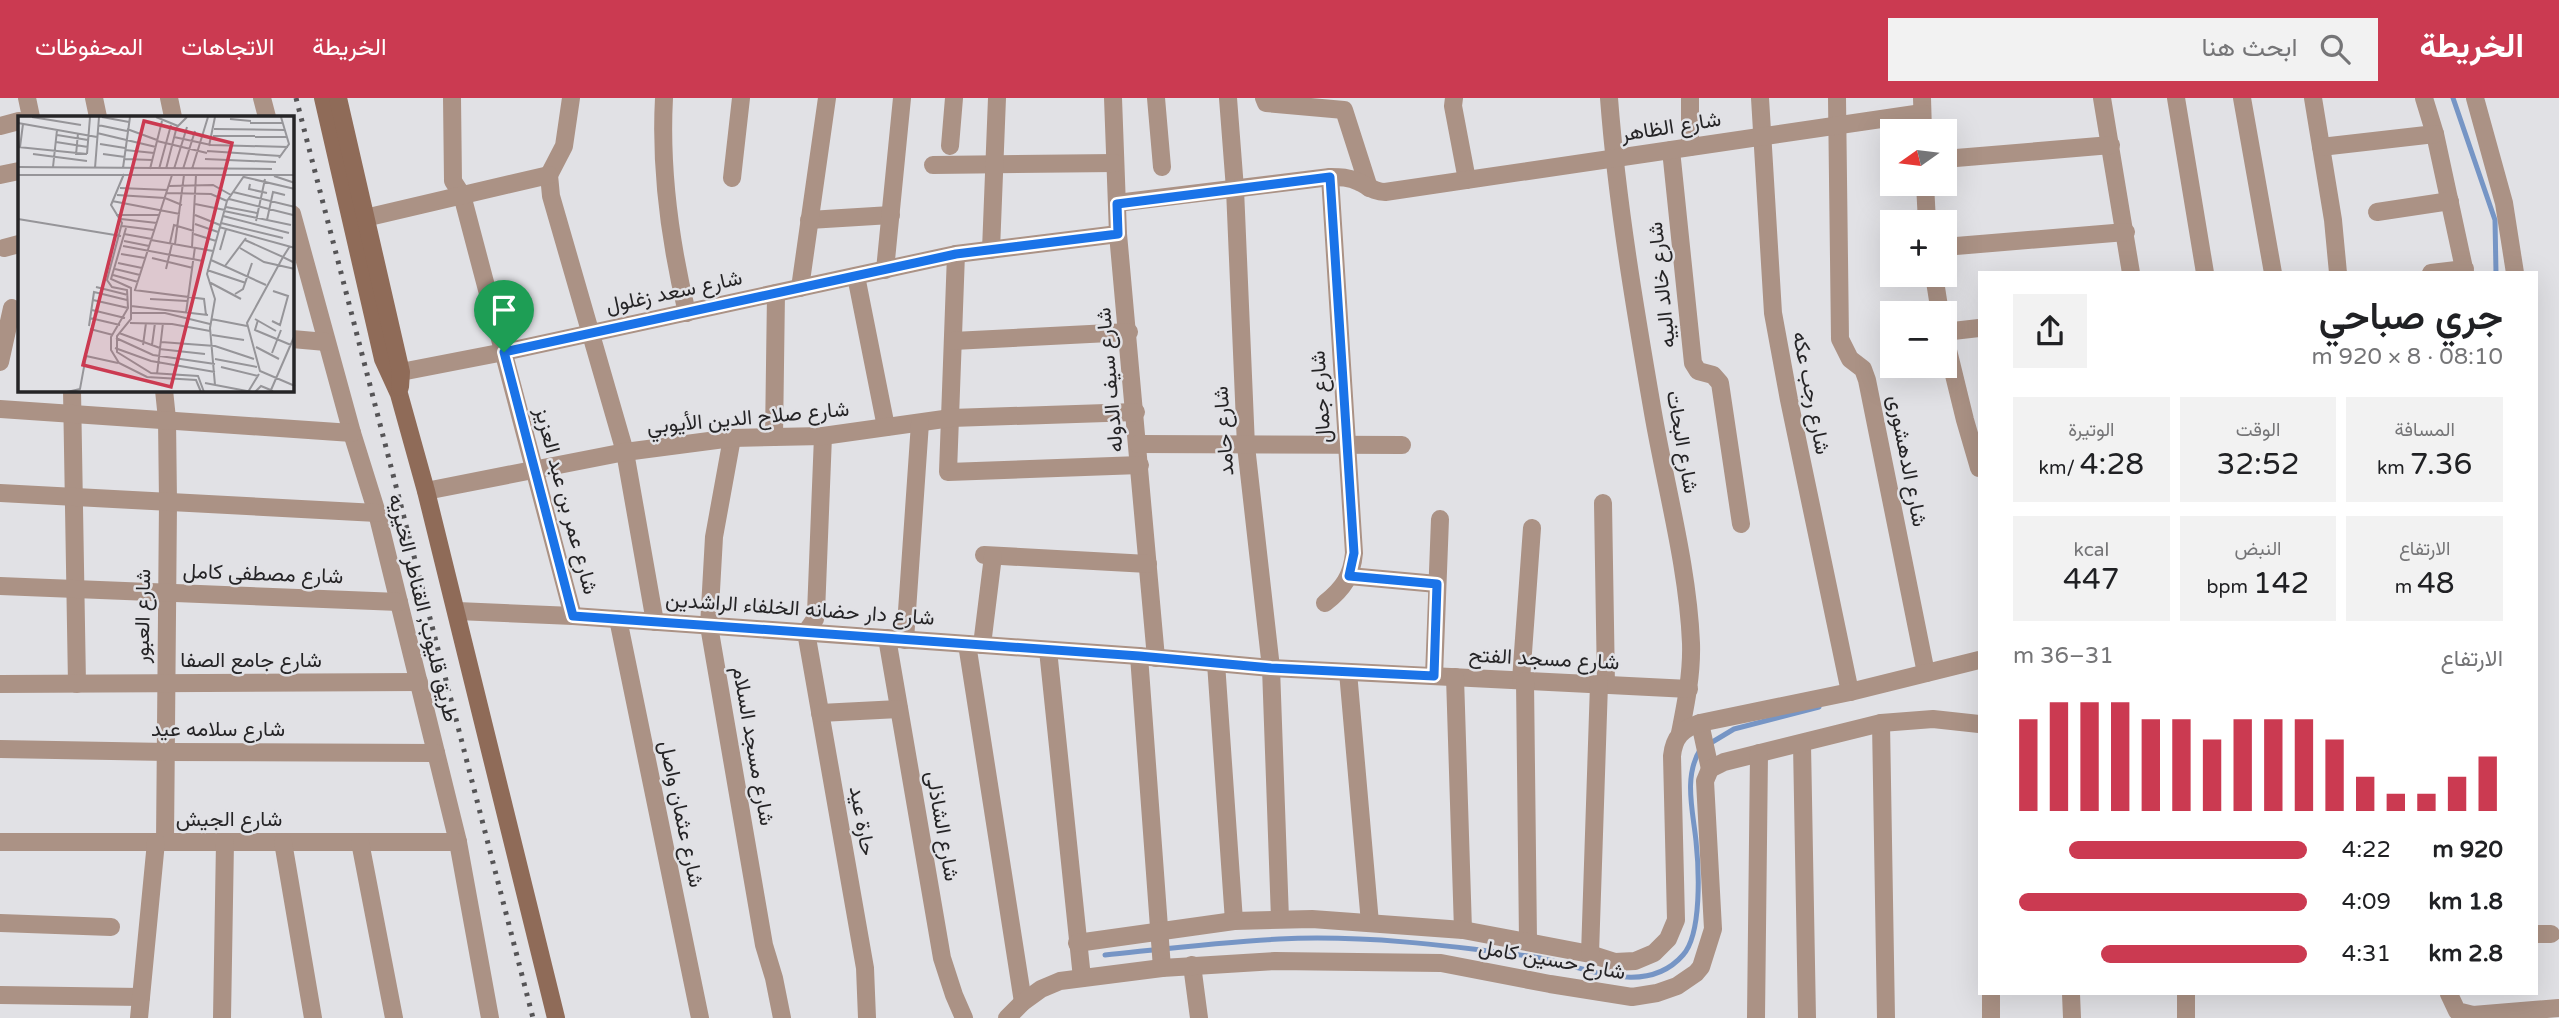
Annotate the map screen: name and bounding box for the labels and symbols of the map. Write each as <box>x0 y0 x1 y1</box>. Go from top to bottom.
street label: شارع الظاهر <box>1618 107 1723 148</box>
inset map <box>18 116 294 392</box>
north arrow <box>1880 119 1956 196</box>
street label: شارع خالد البيه <box>1643 221 1682 349</box>
street label: شارع سعد زغلول <box>603 265 745 320</box>
pin <box>474 280 534 352</box>
street label: شارع سيف الدوله <box>1091 306 1130 453</box>
street label: شارع رجب عكه <box>1786 329 1835 457</box>
street label: شارع جمال <box>1305 350 1338 444</box>
street label: شارع حامد <box>1208 385 1241 477</box>
street label: شارع البحات <box>1660 389 1703 496</box>
street label: شارع الدهشورى <box>1881 393 1932 529</box>
street label: شارع صلاح الدين الأيوبي <box>646 397 851 443</box>
street label: شارع عمر بن عبد العزيز <box>528 404 603 597</box>
street label: طريق قليوب, القناطر الخيريه <box>383 491 463 725</box>
street label: شارع مصطفى كامل <box>182 559 344 590</box>
street label: شارع العبور <box>130 569 157 664</box>
street label: شارع دار حضانه الخلفاء الراشدين <box>665 587 935 632</box>
street label: شارع مسجد الفتح <box>1468 643 1620 676</box>
street label: شارع جامع الصفا <box>180 648 322 674</box>
street label: شارع مسجد السلام <box>726 664 779 828</box>
street label: شارع سلامه عيد <box>151 717 285 743</box>
street label: شارع عثمان واصل <box>652 738 709 890</box>
street label: شارع الشاذلى <box>919 769 964 883</box>
street label: حارة عيد <box>844 784 880 858</box>
street label: شارع الجيش <box>176 807 282 833</box>
street label: شارع حسين كامل <box>1477 935 1627 986</box>

